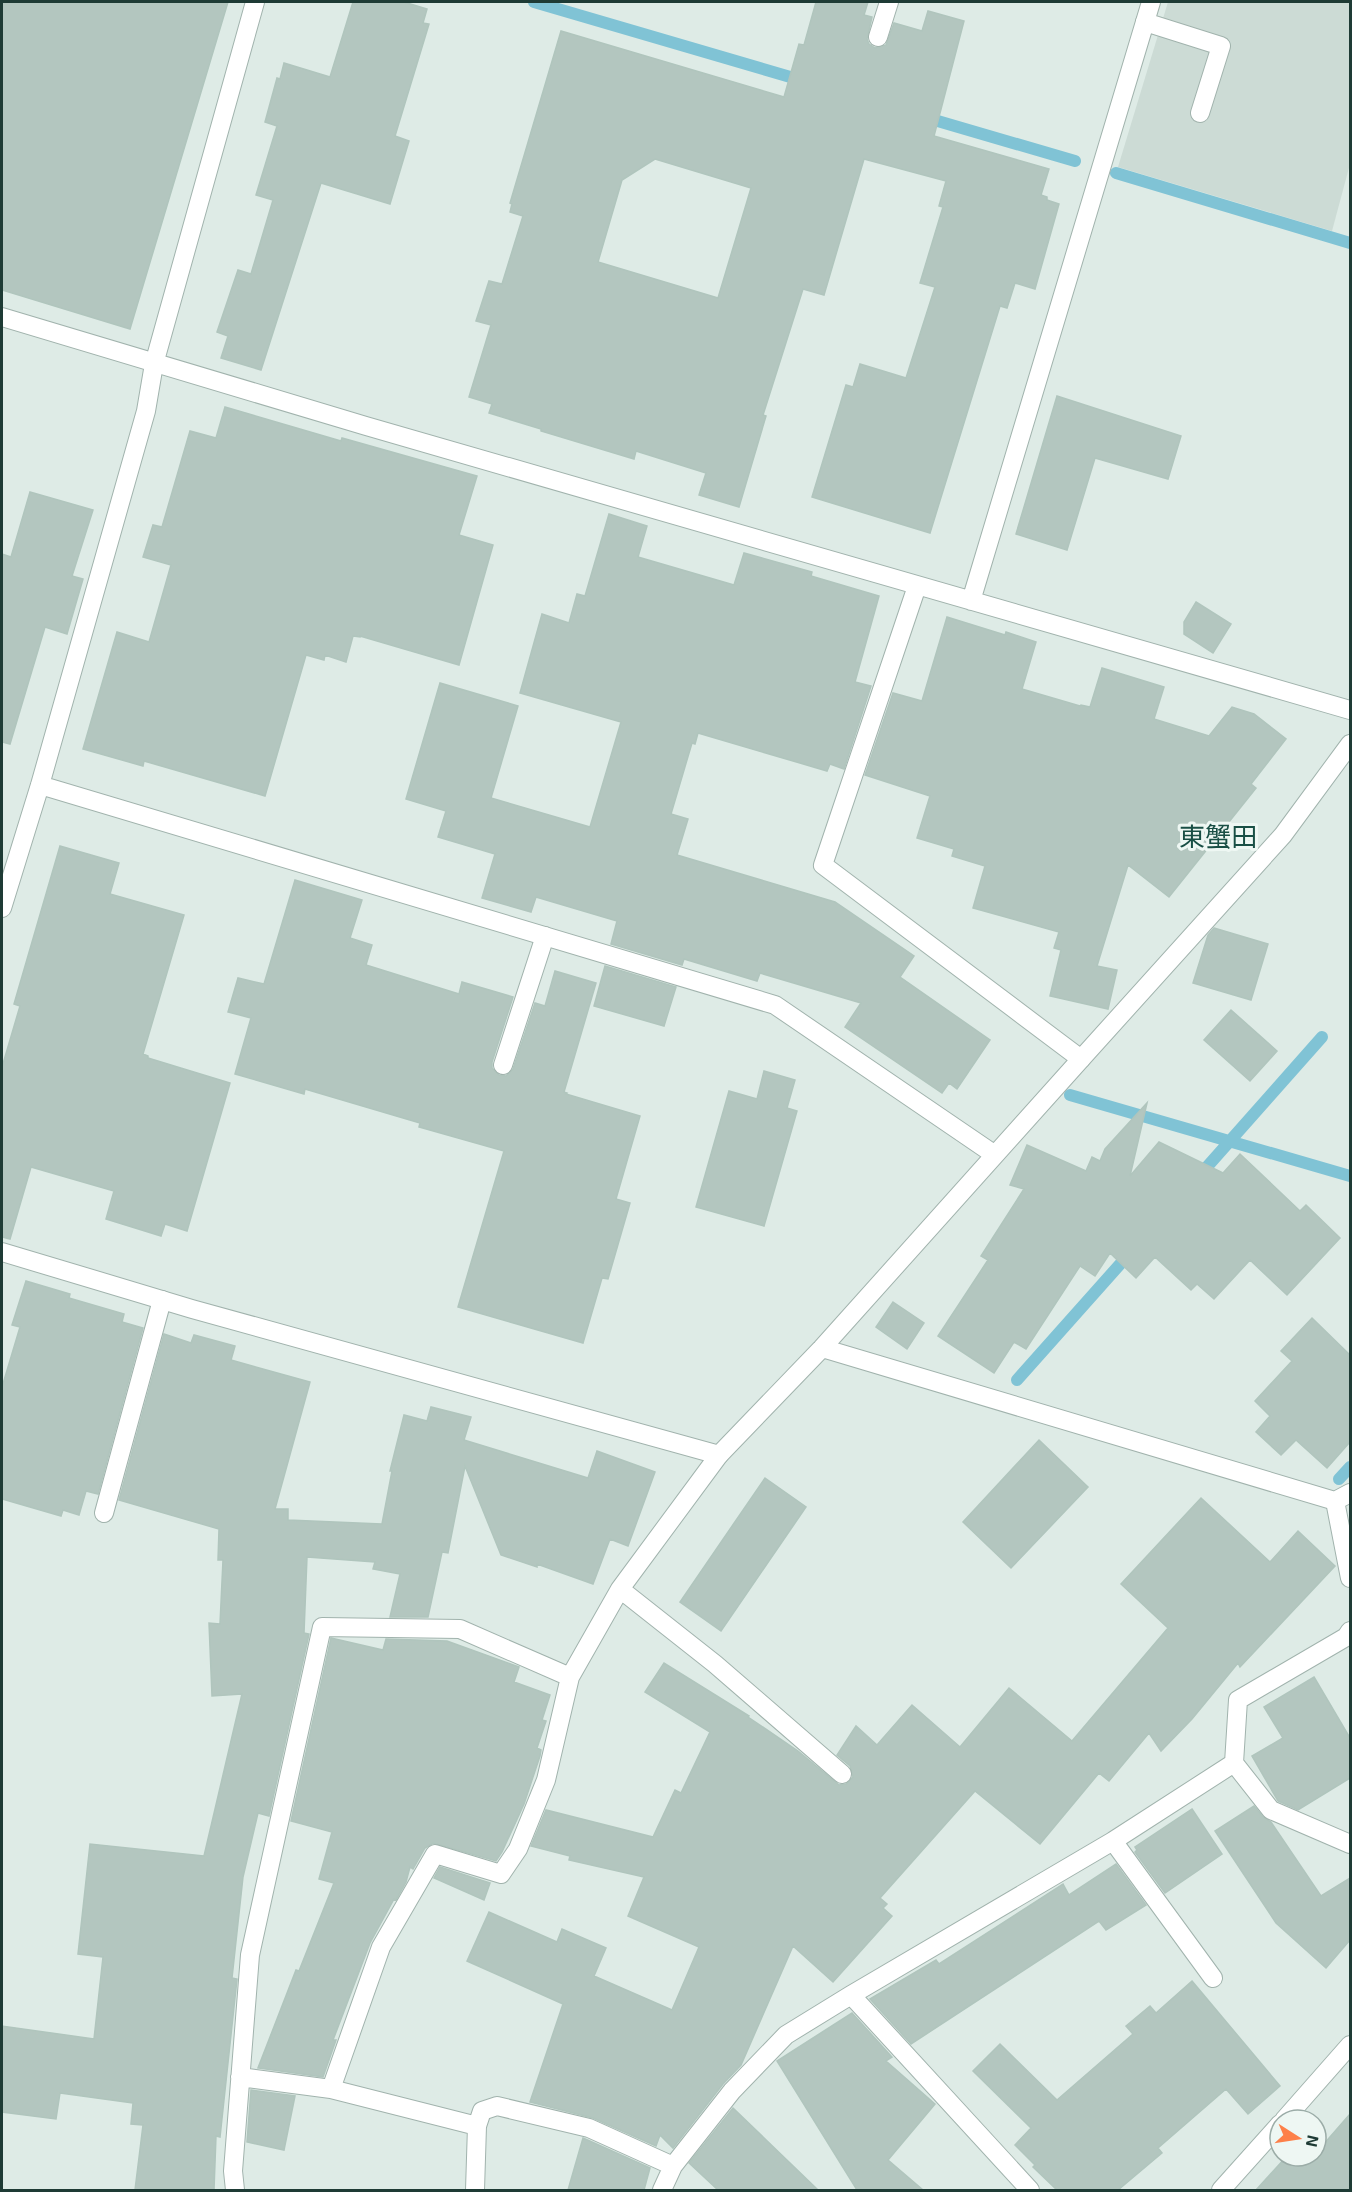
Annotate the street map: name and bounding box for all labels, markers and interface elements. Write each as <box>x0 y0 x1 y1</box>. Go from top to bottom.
district label: 東蟹田 <box>1179 820 1257 851</box>
north arrow <box>1268 2108 1328 2168</box>
text: N <box>1303 2134 1324 2149</box>

